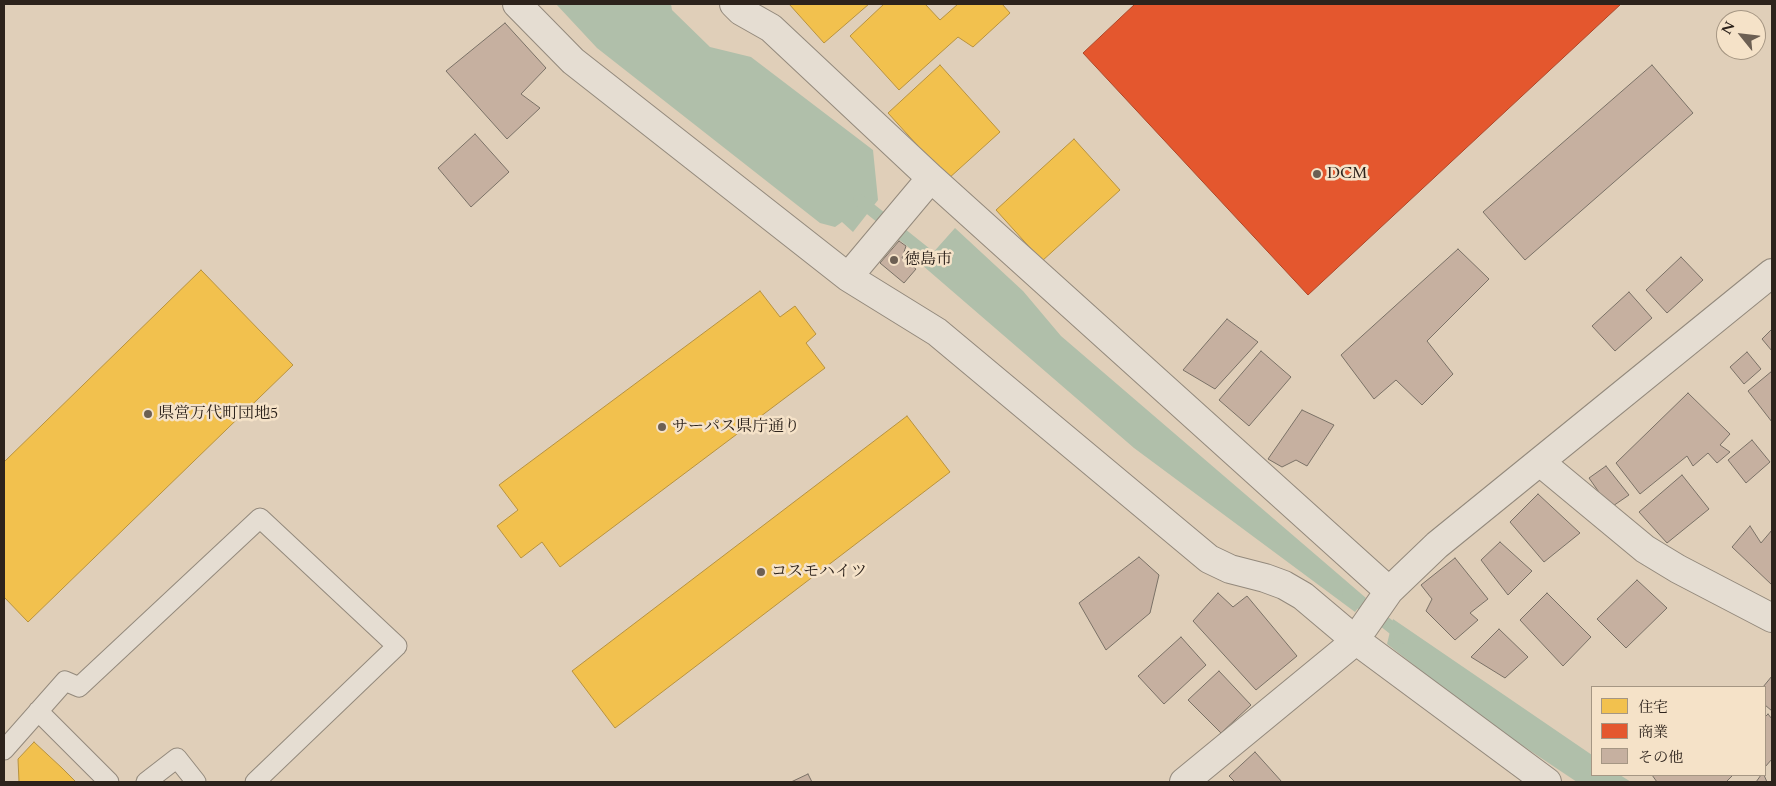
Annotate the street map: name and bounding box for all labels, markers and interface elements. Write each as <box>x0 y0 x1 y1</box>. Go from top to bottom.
north arrow <box>1716 10 1766 60</box>
text: N <box>1717 18 1740 38</box>
place label: DCM <box>1327 164 1367 184</box>
marker: DCM <box>1311 168 1323 180</box>
place label: 徳島市 <box>904 250 952 270</box>
marker: 徳島市 <box>888 254 900 266</box>
place label: 県営万代町団地5 <box>158 404 278 424</box>
marker: 県営万代町団地5 <box>142 408 154 420</box>
place label: サーパス県庁通り <box>672 417 800 437</box>
marker: サーパス県庁通り <box>656 421 668 433</box>
place label: コスモハイツ <box>771 562 867 582</box>
marker: コスモハイツ <box>755 566 767 578</box>
legend <box>1591 686 1766 776</box>
text: 住宅 <box>1638 697 1668 717</box>
text: 商業 <box>1638 722 1668 742</box>
text: その他 <box>1638 747 1683 767</box>

